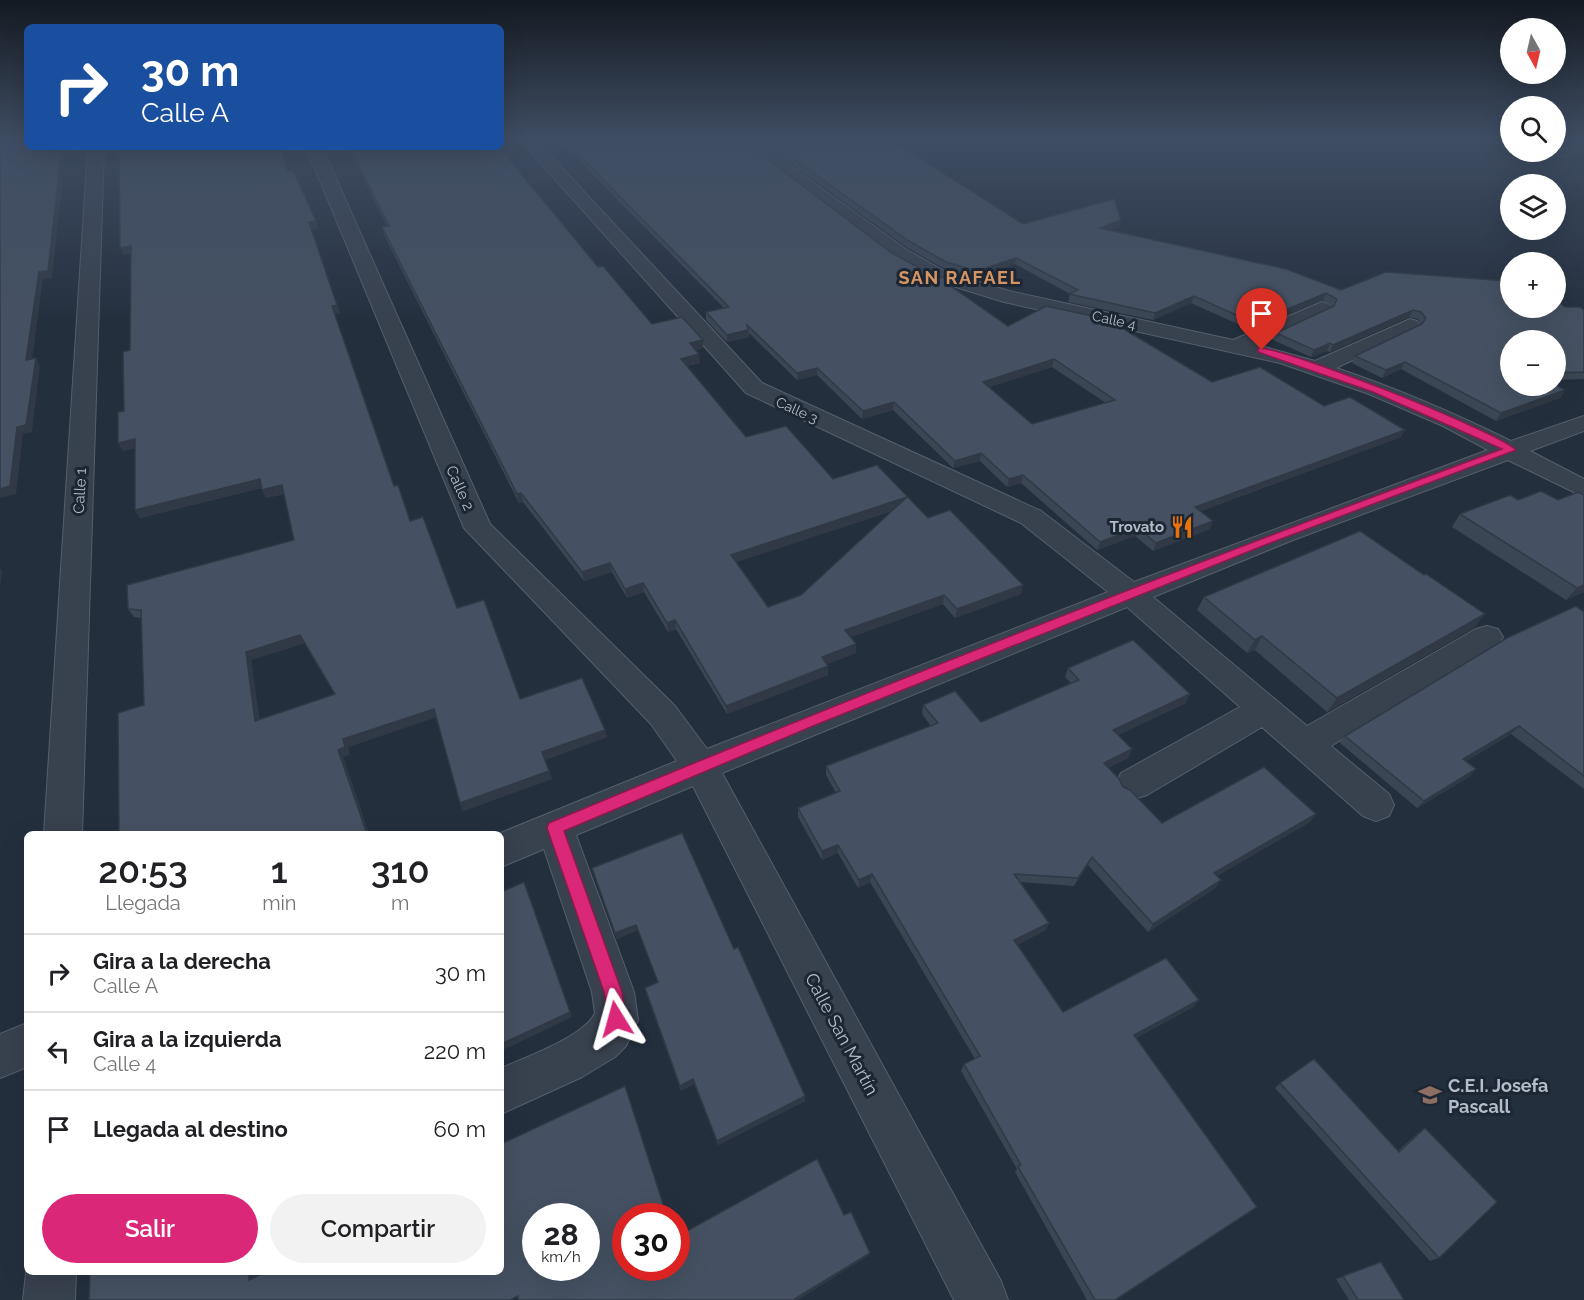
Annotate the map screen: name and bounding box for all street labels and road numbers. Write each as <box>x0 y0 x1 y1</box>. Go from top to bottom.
street label: Calle 4 <box>1091 308 1138 333</box>
street label: Calle 3 <box>774 394 820 426</box>
street label: Calle 2 <box>442 463 478 513</box>
street label: Calle 1 <box>70 467 90 514</box>
street label: Calle San Martín <box>801 969 883 1099</box>

